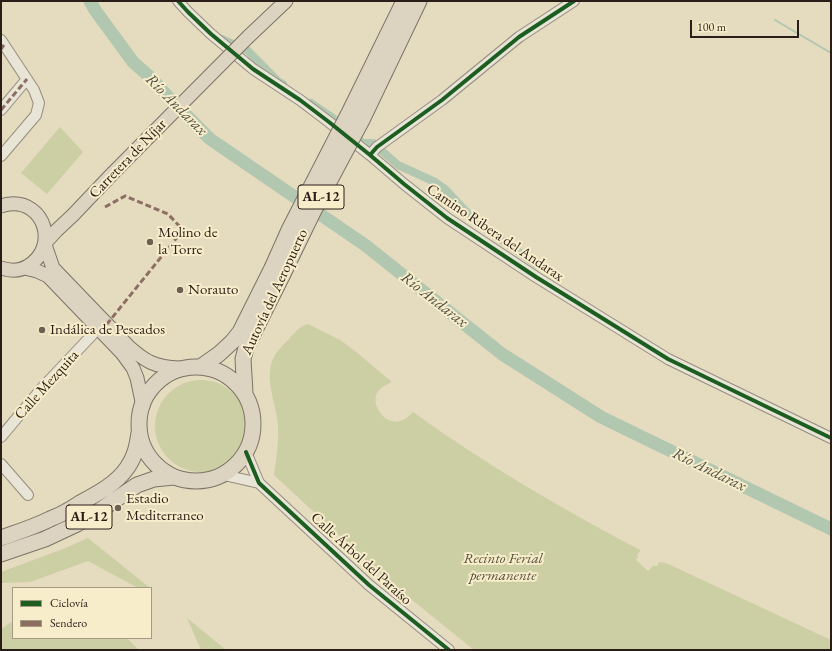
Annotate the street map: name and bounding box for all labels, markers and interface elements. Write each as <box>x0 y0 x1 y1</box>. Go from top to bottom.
scale bar <box>692 12 801 38</box>
text: 100 m <box>697 19 726 35</box>
water label: Río Andarax <box>141 70 211 140</box>
street label: Carretera de Níjar <box>86 116 170 202</box>
street label: Camino Ribera del Andarax <box>423 180 567 286</box>
road number: AL-12 <box>298 185 344 209</box>
place label: Molino de la Torre <box>158 224 217 259</box>
street label: Autovía del Aeropuerto <box>238 226 312 358</box>
marker: Molino de la Torre <box>145 237 155 247</box>
water label: Río Andarax <box>397 268 471 332</box>
place label: Norauto <box>188 281 238 299</box>
marker: Norauto <box>175 285 185 295</box>
place label: Indálica de Pescados <box>50 321 165 339</box>
marker: Indálica de Pescados <box>37 325 47 335</box>
street label: Calle Mezquita <box>11 346 83 424</box>
water label: Río Andarax <box>669 444 749 496</box>
place label: Estadio Mediterraneo <box>126 490 204 525</box>
marker: Estadio Mediterraneo <box>113 503 123 513</box>
road number: AL-12 <box>66 505 112 529</box>
street label: Calle Árbol del Paraíso <box>307 509 415 609</box>
park label: Recinto Ferial permanente <box>463 550 543 585</box>
legend <box>12 587 152 639</box>
text: Ciclovía <box>50 595 88 611</box>
text: Sendero <box>50 615 87 631</box>

